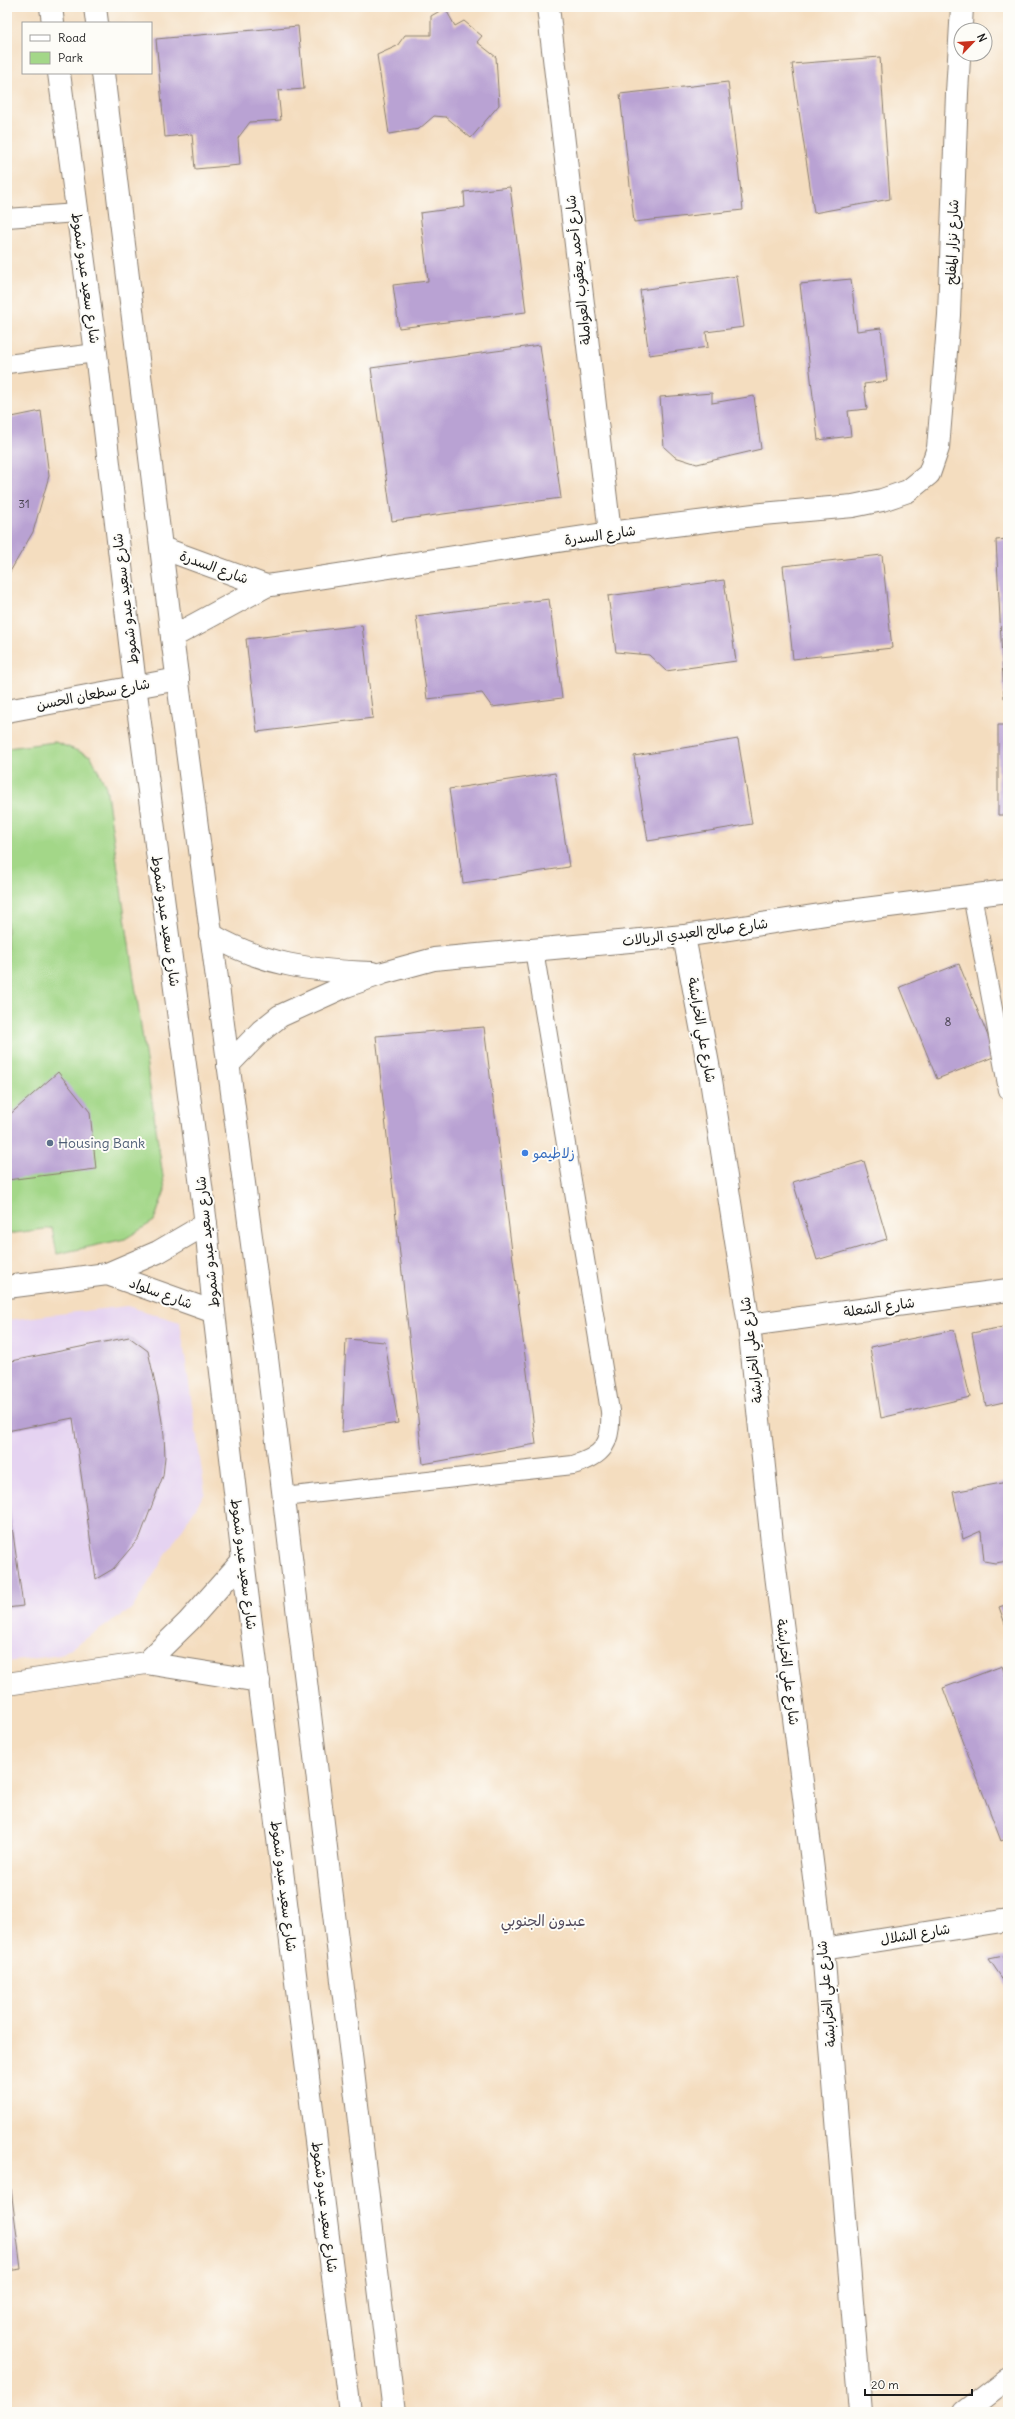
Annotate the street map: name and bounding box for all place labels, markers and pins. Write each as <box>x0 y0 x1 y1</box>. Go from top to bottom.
place label: Housing Bank <box>58 1134 145 1152</box>
marker: Housing Bank <box>45 1138 55 1148</box>
place label: زلاطيمو <box>532 1144 575 1163</box>
marker: زلاطيمو <box>520 1148 530 1158</box>

